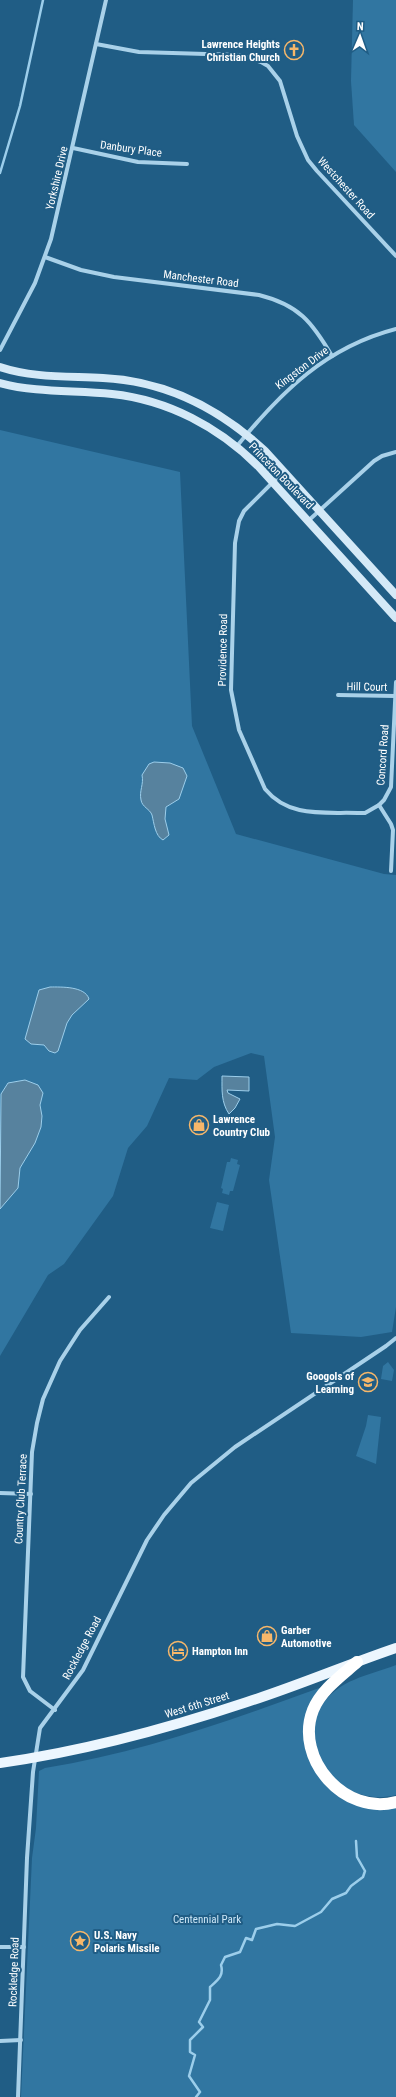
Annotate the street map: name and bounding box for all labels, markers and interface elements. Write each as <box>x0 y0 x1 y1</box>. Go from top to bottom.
north arrow <box>340 16 380 56</box>
text: N <box>357 20 364 33</box>
place label: Lawrence Heights Christian Church <box>201 38 280 64</box>
church icon: Lawrence Heights Christian Church <box>283 39 305 61</box>
street label: Danbury Place <box>99 138 163 160</box>
street label: Yorkshire Drive <box>43 145 71 211</box>
street label: Westchester Road <box>315 154 377 222</box>
street label: Manchester Road <box>163 268 239 290</box>
street label: Kingston Drive <box>273 344 331 392</box>
street label: Princeton Boulevard <box>246 440 316 512</box>
street label: Providence Road <box>216 613 230 687</box>
street label: Hill Court <box>346 680 388 694</box>
street label: Concord Road <box>374 724 392 786</box>
place label: Lawrence Country Club <box>213 1113 271 1139</box>
shop icon: Lawrence Country Club <box>188 1114 210 1136</box>
place label: Googols of Learning <box>306 1370 354 1396</box>
school or university icon: Googols of Learning <box>357 1371 379 1393</box>
street label: Country Club Terrace <box>12 1454 30 1544</box>
street label: Rockledge Road <box>60 1614 104 1682</box>
place label: Garber Automotive <box>281 1624 332 1650</box>
shop icon: Garber Automotive <box>256 1625 278 1647</box>
hotel icon: Hampton Inn <box>167 1640 189 1662</box>
place label: Hampton Inn <box>192 1645 248 1658</box>
street label: West 6th Street <box>163 1689 231 1721</box>
park label: Centennial Park <box>173 1913 241 1926</box>
place label: U.S. Navy Polaris Missile <box>94 1929 159 1955</box>
place icon: U.S. Navy Polaris Missile <box>69 1930 91 1952</box>
street label: Rockledge Road <box>6 1937 22 2007</box>

